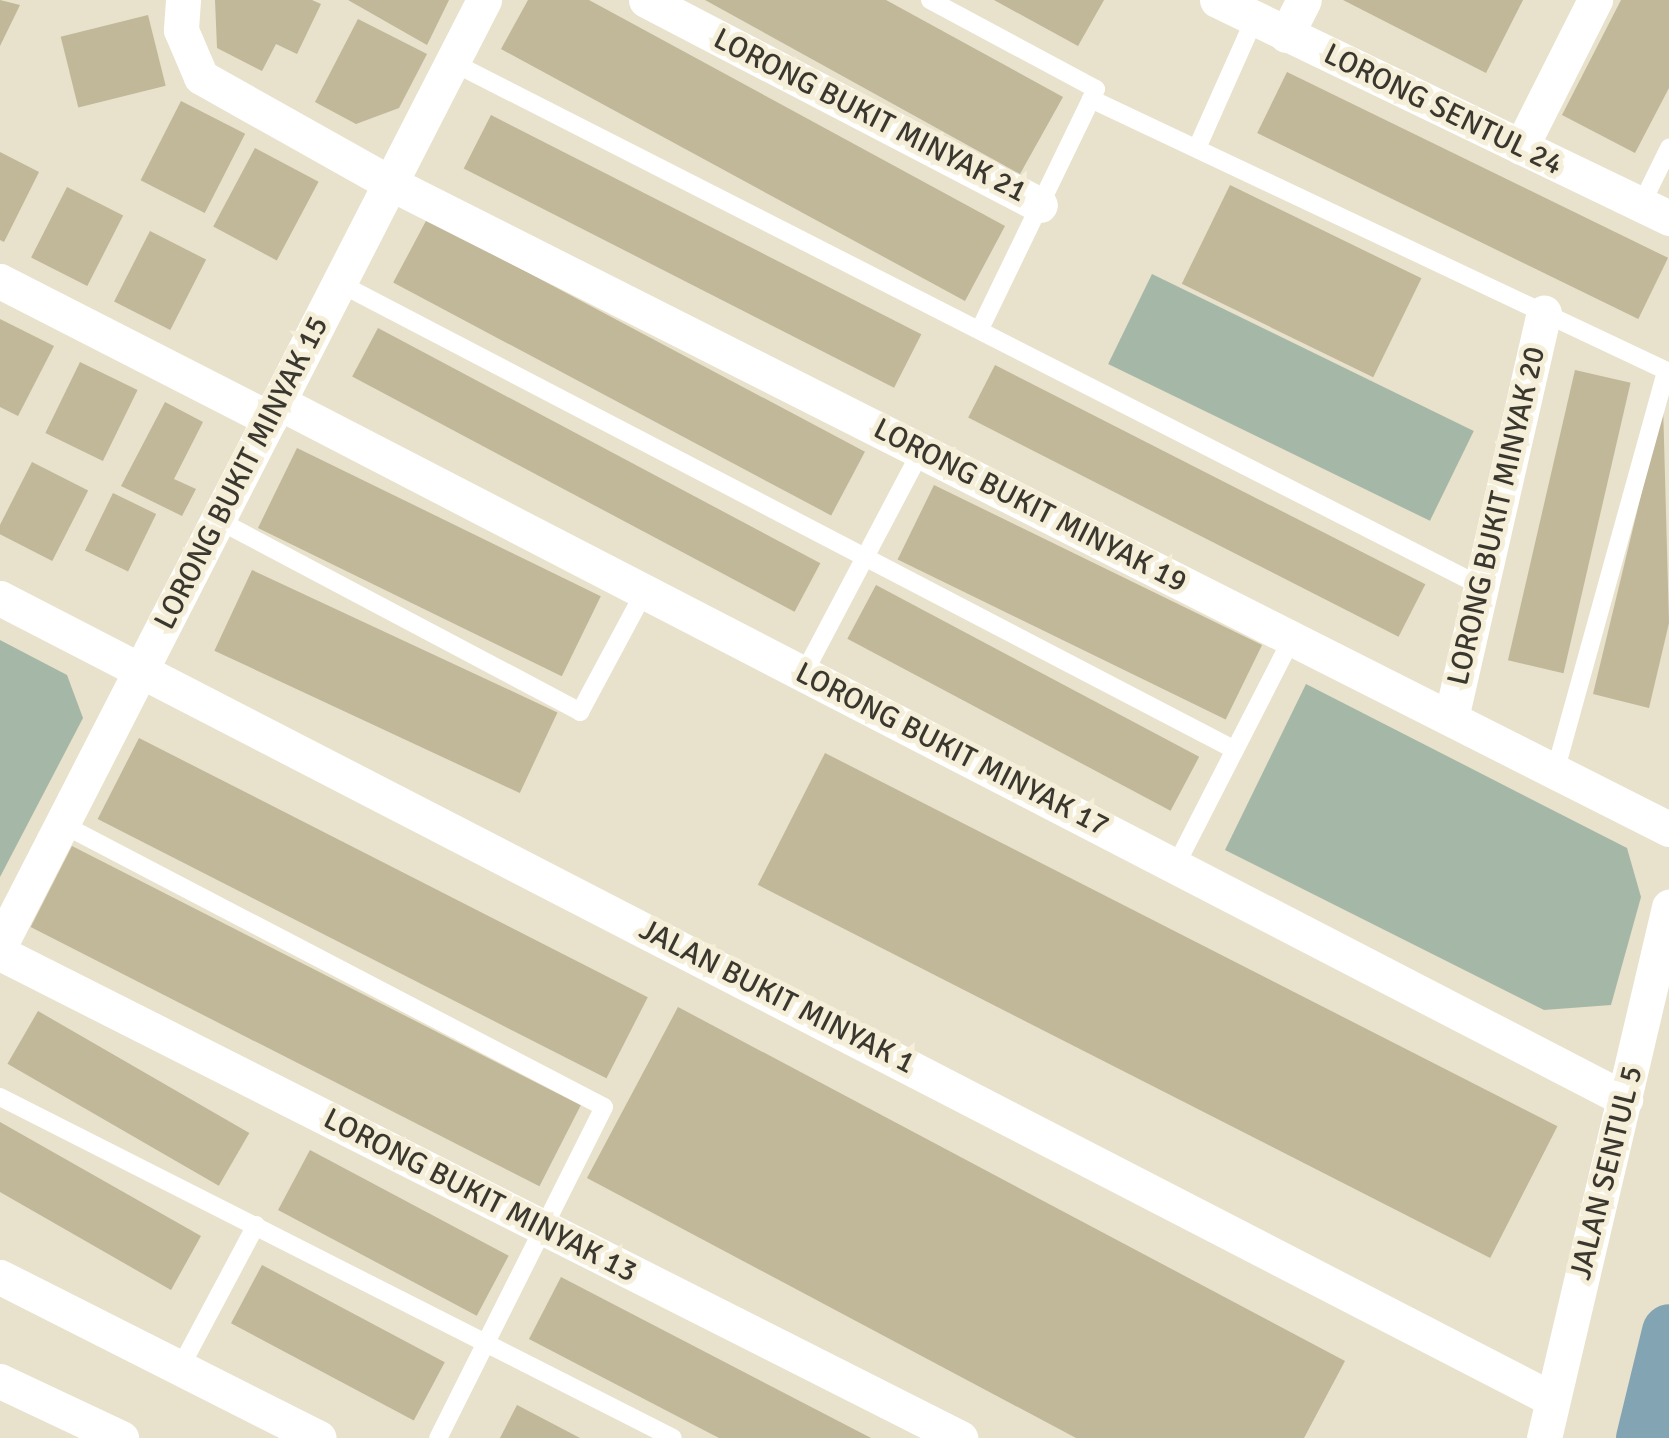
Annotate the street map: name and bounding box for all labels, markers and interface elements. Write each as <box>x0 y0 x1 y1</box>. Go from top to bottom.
street label: LORONG BUKIT MINYAK 21 <box>707 21 1033 211</box>
street label: LORONG SENTUL 24 <box>1318 37 1568 183</box>
street label: LORONG BUKIT MINYAK 15 <box>147 310 337 636</box>
street label: LORONG BUKIT MINYAK 20 <box>1440 343 1554 689</box>
street label: LORONG BUKIT MINYAK 19 <box>867 411 1193 601</box>
street label: LORONG BUKIT MINYAK 17 <box>789 655 1115 845</box>
street label: JALAN BUKIT MINYAK 1 <box>633 912 921 1082</box>
street label: JALAN SENTUL 5 <box>1563 1062 1651 1284</box>
street label: LORONG BUKIT MINYAK 13 <box>317 1101 643 1291</box>

